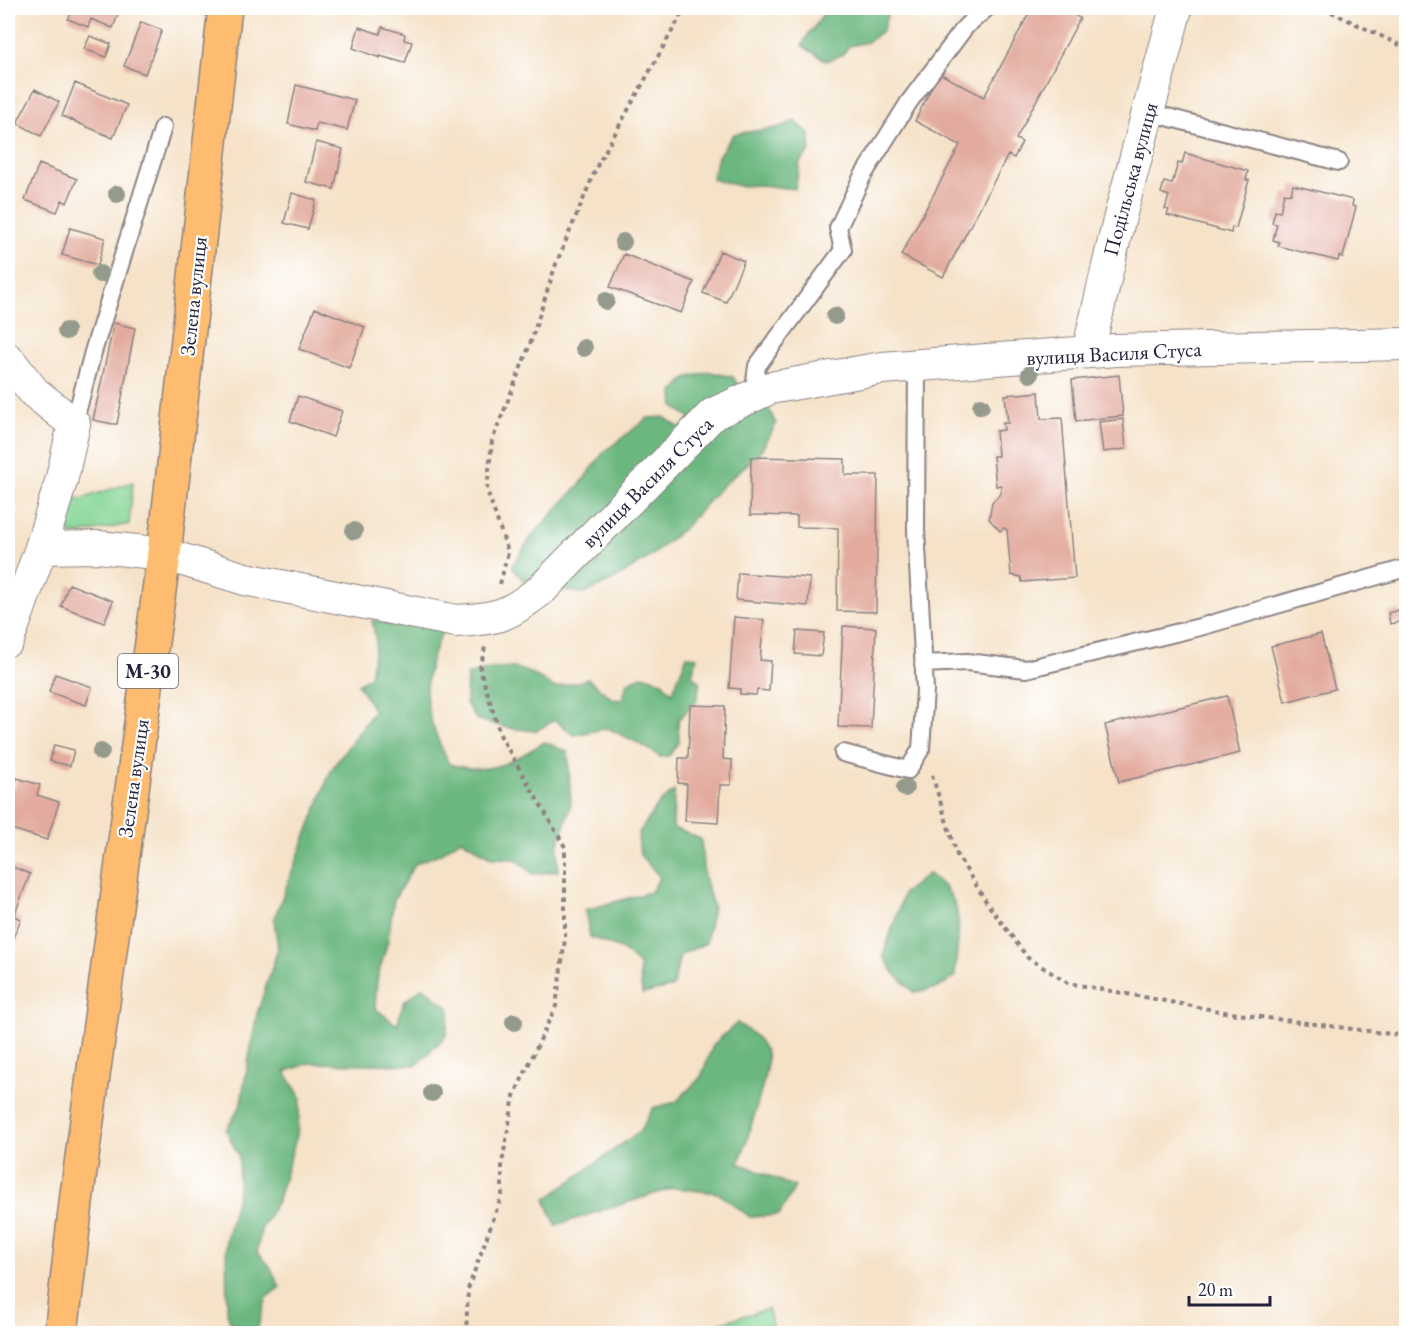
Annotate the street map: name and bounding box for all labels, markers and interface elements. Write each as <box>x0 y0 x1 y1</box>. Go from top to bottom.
street label: Подільська вулиця <box>1097 99 1163 259</box>
street label: Зелена вулиця <box>173 235 213 357</box>
street label: вулиця Василя Стуса <box>1026 335 1203 371</box>
street label: вулиця Василя Стуса <box>575 410 719 554</box>
road number: М-30 <box>118 654 178 688</box>
street label: Зелена вулиця <box>111 717 155 839</box>
scale bar <box>1189 1269 1270 1307</box>
text: 20 m <box>1198 1278 1233 1301</box>

